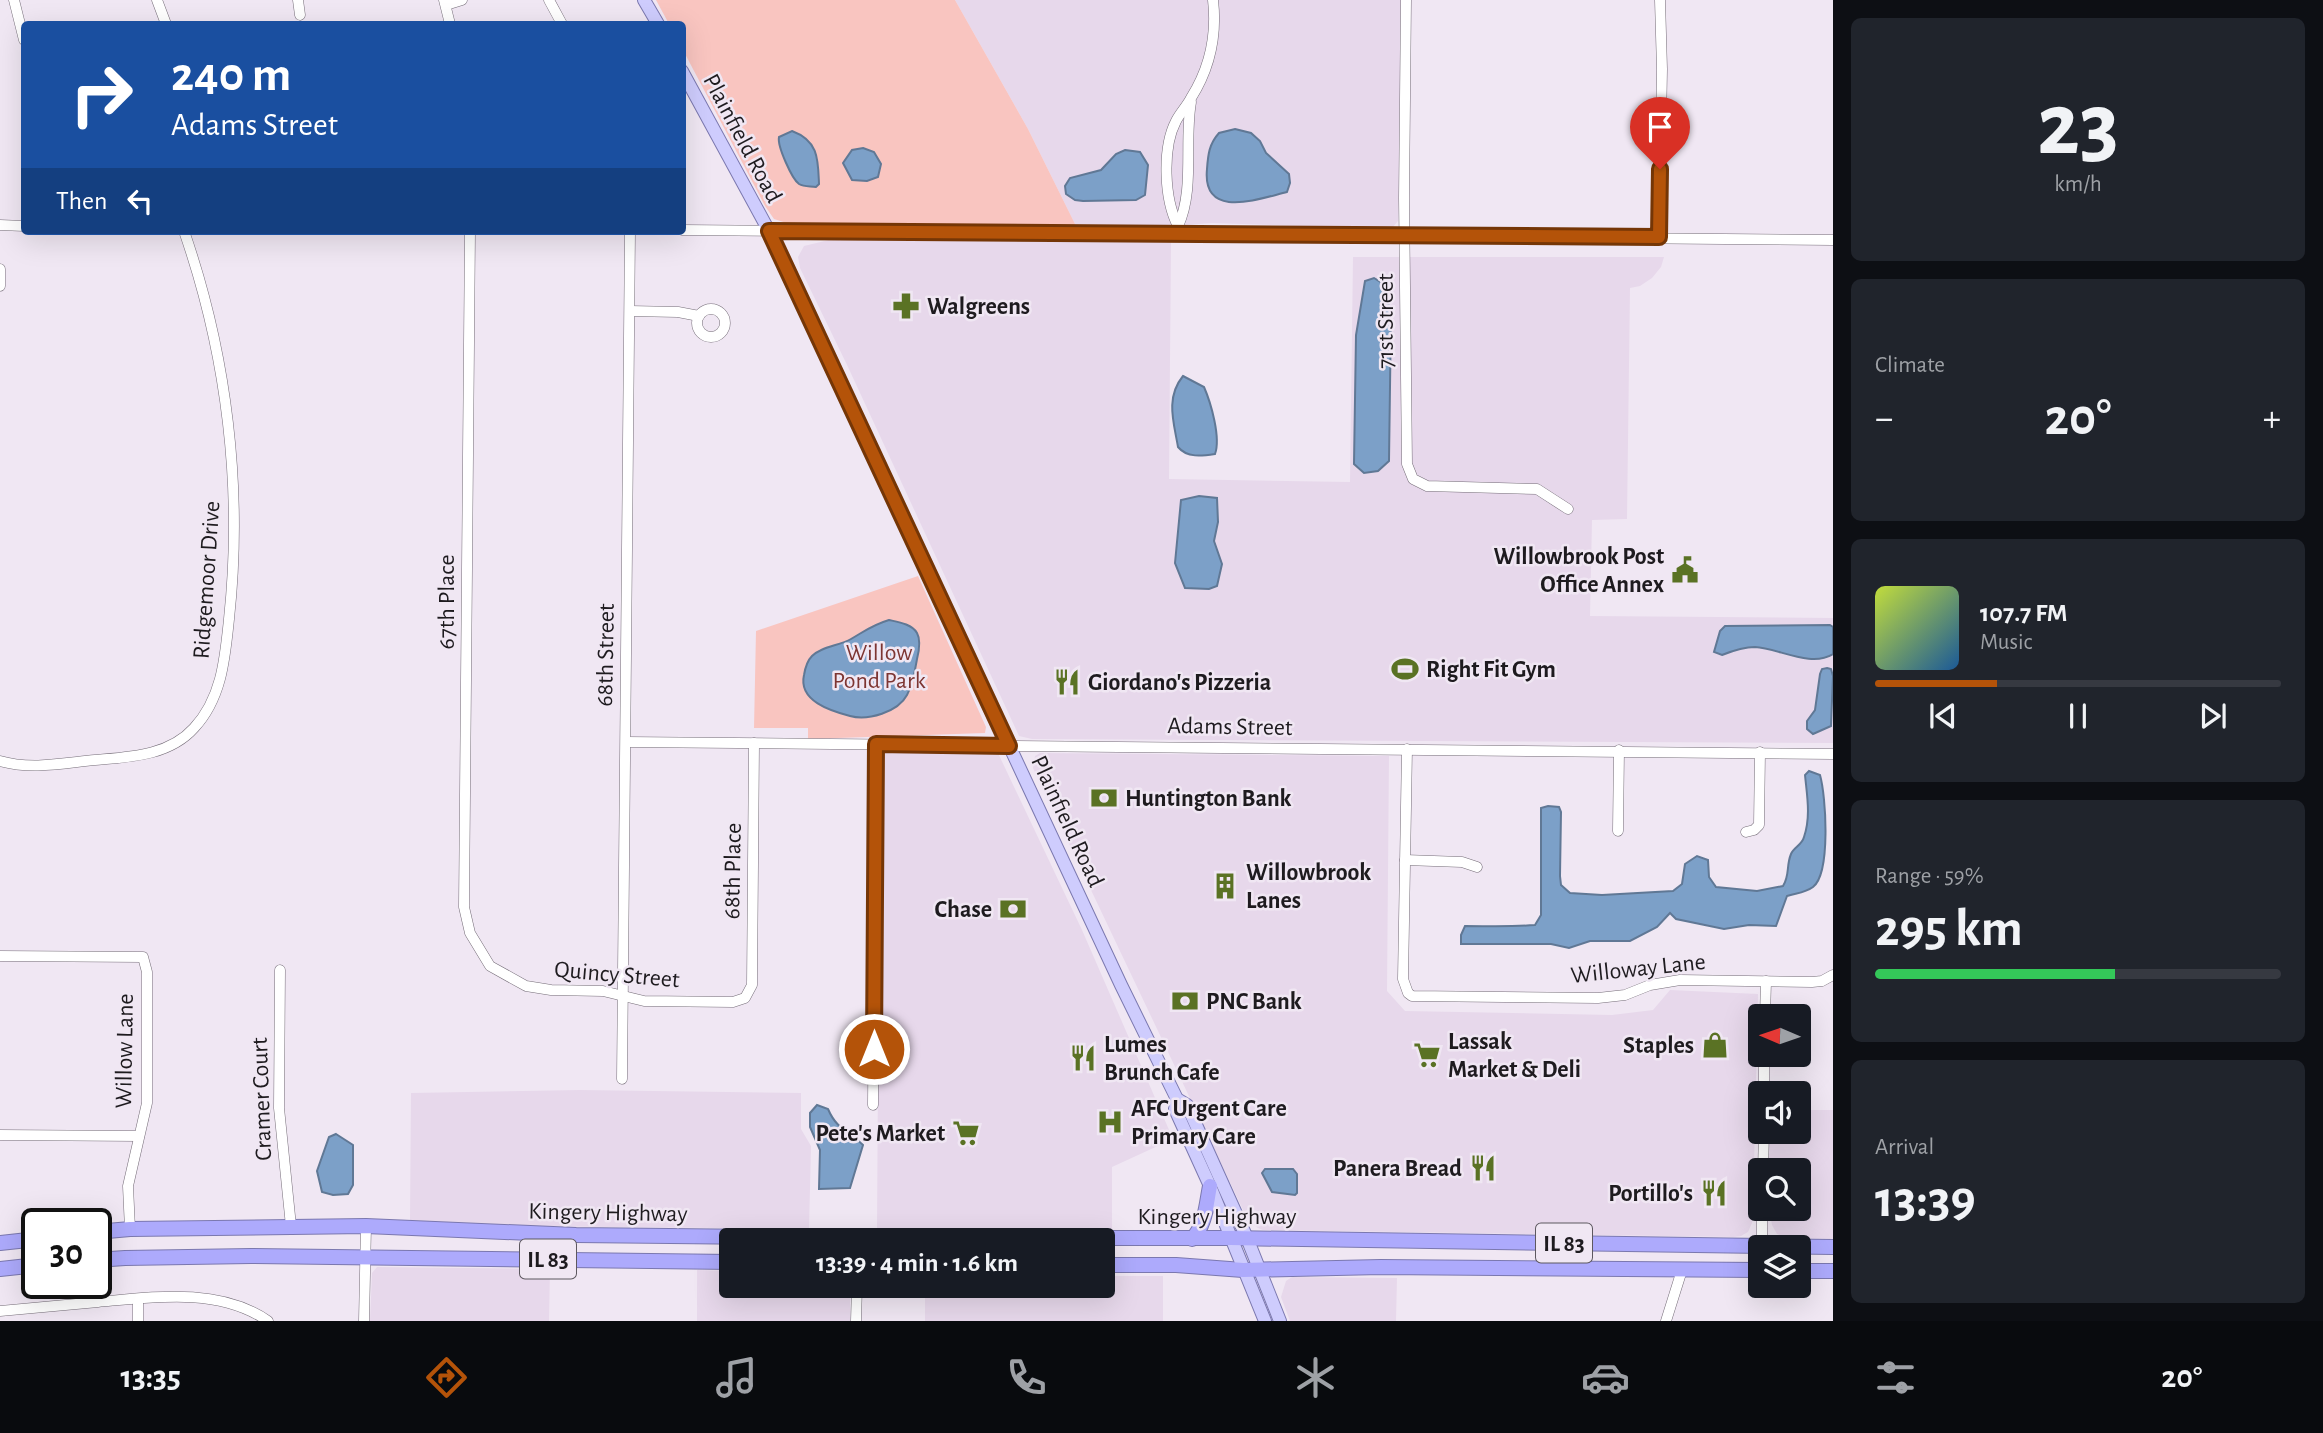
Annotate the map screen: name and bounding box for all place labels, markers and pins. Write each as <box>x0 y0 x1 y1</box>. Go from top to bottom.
pin <box>1630 97 1690 169</box>
pharmacy icon: Walgreens <box>891 291 921 321</box>
place label: Walgreens <box>927 295 1030 319</box>
place label: Willowbrook Post Office Annex <box>1493 545 1664 597</box>
public building icon: Willowbrook Post Office Annex <box>1670 555 1700 585</box>
sports icon: Right Fit Gym <box>1390 654 1420 684</box>
place label: Right Fit Gym <box>1426 658 1556 682</box>
restaurant icon: Giordano's Pizzeria <box>1052 667 1082 697</box>
place label: Giordano's Pizzeria <box>1088 671 1271 695</box>
bank icon: Huntington Bank <box>1089 783 1119 813</box>
place label: Huntington Bank <box>1125 787 1292 811</box>
place label: Willowbrook Lanes <box>1246 861 1371 913</box>
building icon: Willowbrook Lanes <box>1210 871 1240 901</box>
bank icon: Chase <box>998 894 1028 924</box>
place label: Chase <box>935 898 992 922</box>
bank icon: PNC Bank <box>1170 986 1200 1016</box>
place label: PNC Bank <box>1206 990 1302 1014</box>
place label: Lassak Market & Deli <box>1448 1030 1581 1082</box>
shop icon: Staples <box>1700 1030 1730 1060</box>
place label: Lumes Brunch Cafe <box>1104 1033 1220 1085</box>
place label: Staples <box>1623 1034 1694 1058</box>
supermarket icon: Lassak Market & Deli <box>1412 1040 1442 1070</box>
restaurant icon: Lumes Brunch Cafe <box>1068 1043 1098 1073</box>
place label: AFC Urgent Care Primary Care <box>1131 1097 1287 1149</box>
hospital icon: AFC Urgent Care Primary Care <box>1095 1107 1125 1137</box>
supermarket icon: Pete's Market <box>951 1118 981 1148</box>
place label: Pete's Market <box>815 1122 945 1146</box>
restaurant icon: Panera Bread <box>1468 1153 1498 1183</box>
place label: Panera Bread <box>1333 1157 1462 1181</box>
restaurant icon: Portillo's <box>1699 1178 1729 1208</box>
place label: Portillo's <box>1608 1182 1693 1206</box>

